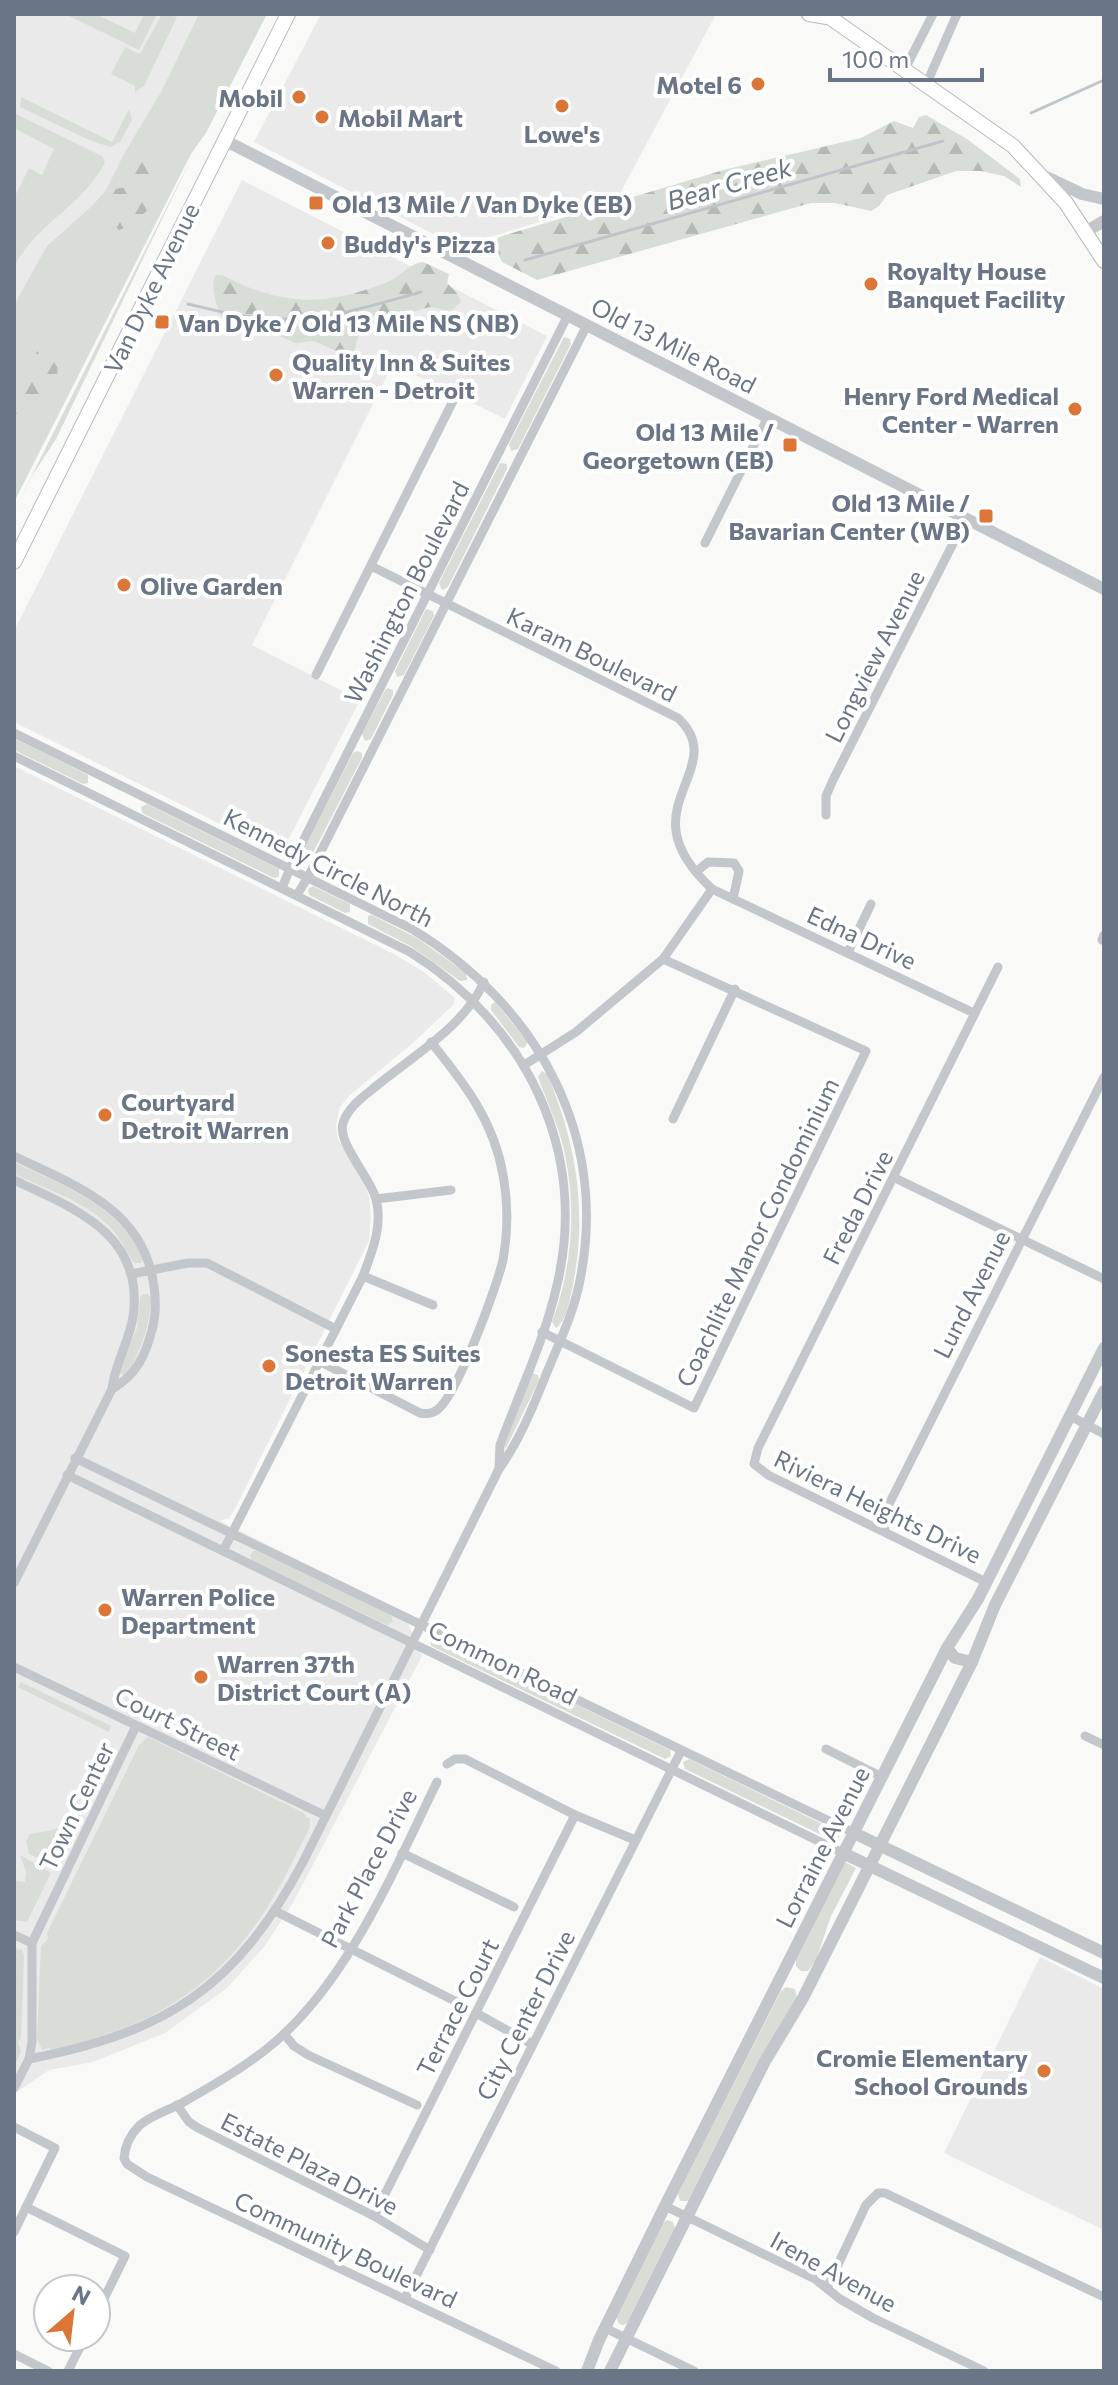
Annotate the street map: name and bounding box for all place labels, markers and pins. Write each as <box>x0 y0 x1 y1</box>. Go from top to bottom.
place label: Motel 6 <box>656 70 742 99</box>
marker: Motel 6 <box>749 75 767 93</box>
place label: Mobil <box>218 83 283 112</box>
marker: Mobil <box>290 88 308 106</box>
marker: Lowe's <box>553 97 571 115</box>
place label: Mobil Mart <box>338 103 463 132</box>
marker: Mobil Mart <box>313 108 331 126</box>
place label: Lowe's <box>524 119 600 148</box>
place label: Old 13 Mile / Van Dyke (EB) <box>332 189 632 218</box>
marker: Old 13 Mile / Van Dyke (EB) <box>307 194 325 212</box>
place label: Buddy's Pizza <box>344 229 496 258</box>
marker: Buddy's Pizza <box>319 234 337 252</box>
place label: Royalty House Banquet Facility <box>887 256 1065 313</box>
marker: Royalty House Banquet Facility <box>862 275 880 293</box>
place label: Van Dyke / Old 13 Mile NS (NB) <box>178 308 519 337</box>
marker: Van Dyke / Old 13 Mile NS (NB) <box>153 313 171 331</box>
place label: Quality Inn & Suites Warren - Detroit <box>292 347 510 404</box>
marker: Quality Inn & Suites Warren - Detroit <box>267 366 285 384</box>
place label: Henry Ford Medical Center - Warren <box>844 381 1059 438</box>
marker: Henry Ford Medical Center - Warren <box>1066 400 1084 418</box>
place label: Old 13 Mile / Georgetown (EB) <box>583 417 774 474</box>
marker: Old 13 Mile / Georgetown (EB) <box>781 436 799 454</box>
place label: Old 13 Mile / Bavarian Center (WB) <box>728 488 970 545</box>
marker: Old 13 Mile / Bavarian Center (WB) <box>977 507 995 525</box>
place label: Olive Garden <box>140 571 283 600</box>
marker: Olive Garden <box>115 576 133 594</box>
place label: Courtyard Detroit Warren <box>121 1087 289 1144</box>
marker: Courtyard Detroit Warren <box>96 1106 114 1124</box>
place label: Sonesta ES Suites Detroit Warren <box>285 1338 481 1395</box>
marker: Sonesta ES Suites Detroit Warren <box>260 1357 278 1375</box>
place label: Warren Police Department <box>121 1582 275 1639</box>
marker: Warren Police Department <box>96 1601 114 1619</box>
place label: Warren 37th District Court (A) <box>217 1649 411 1706</box>
marker: Warren 37th District Court (A) <box>192 1668 210 1686</box>
place label: Cromie Elementary School Grounds <box>816 2043 1028 2100</box>
marker: Cromie Elementary School Grounds <box>1035 2062 1053 2080</box>

